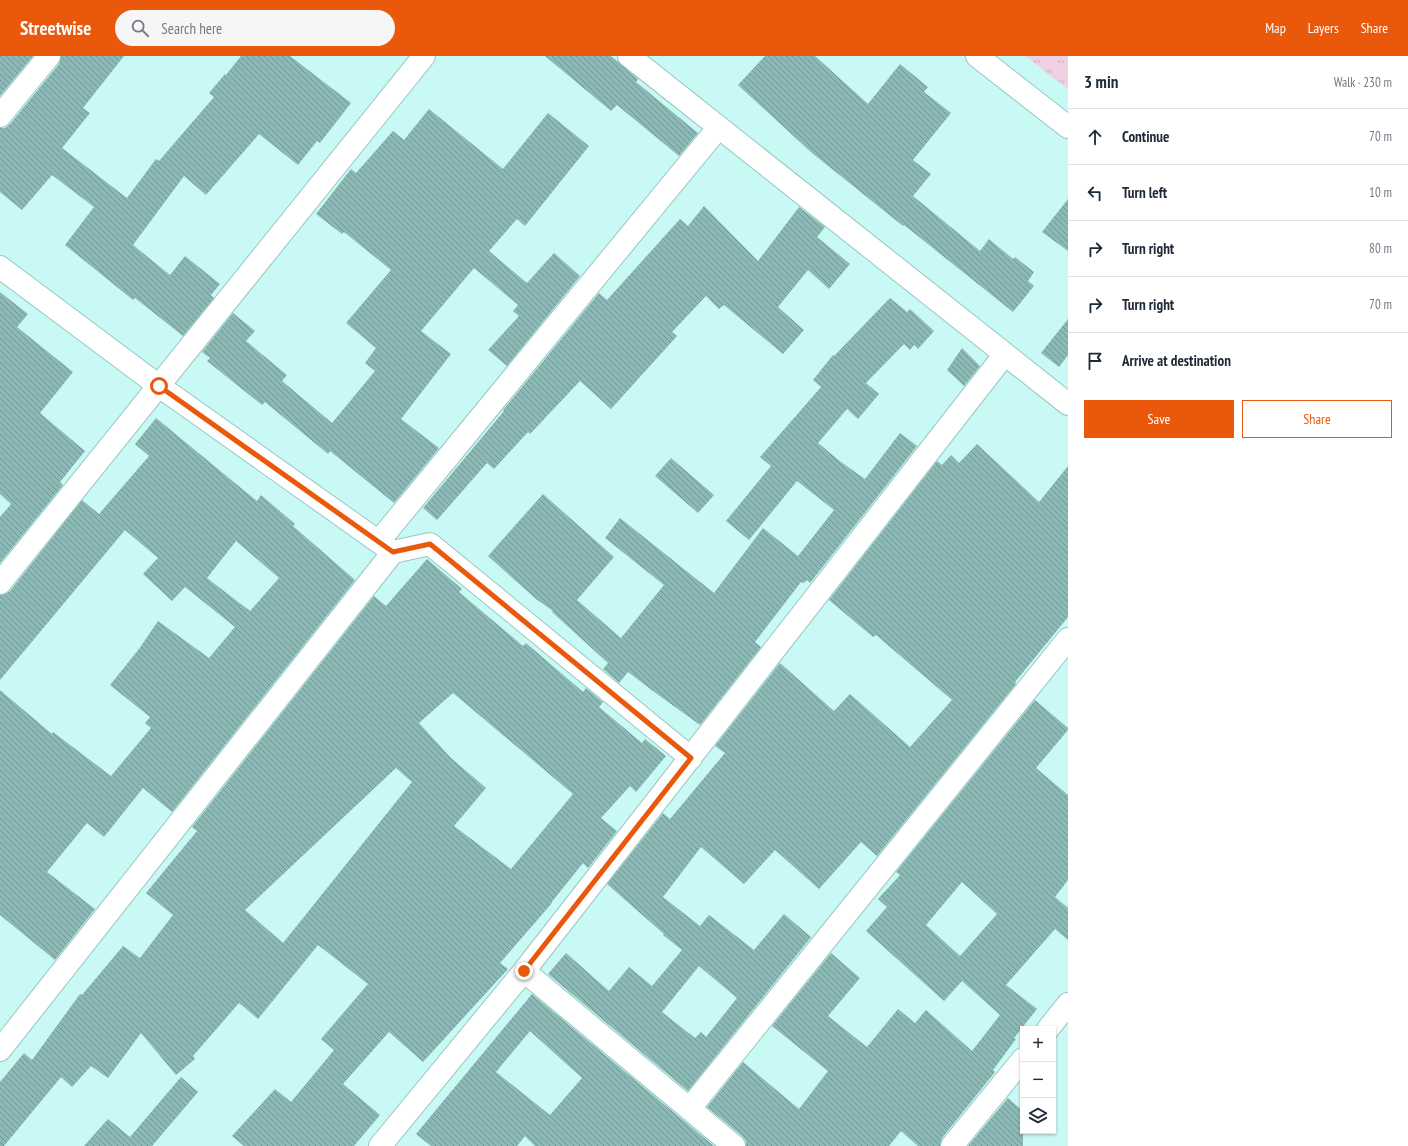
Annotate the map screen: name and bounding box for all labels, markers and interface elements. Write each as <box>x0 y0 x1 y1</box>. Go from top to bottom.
search box <box>115 10 395 46</box>
text: Streetwise <box>20 16 91 40</box>
icon: search <box>129 17 151 39</box>
text: Search here <box>161 19 222 38</box>
text: Map <box>1265 19 1286 37</box>
text: Layers <box>1308 19 1339 37</box>
text: Share <box>1361 19 1388 37</box>
text: 3 min <box>1084 71 1118 93</box>
text: Walk · 230 m <box>1334 74 1392 91</box>
icon: ahead <box>1084 126 1106 148</box>
text: Continue <box>1122 127 1169 146</box>
text: 70 m <box>1369 128 1392 145</box>
icon: left <box>1084 182 1106 204</box>
text: Turn left <box>1122 183 1167 202</box>
text: 10 m <box>1369 184 1392 201</box>
icon: right <box>1084 238 1106 260</box>
text: Turn right <box>1122 239 1174 258</box>
text: 80 m <box>1369 240 1392 257</box>
icon: right <box>1084 294 1106 316</box>
text: Turn right <box>1122 295 1174 314</box>
text: 70 m <box>1369 296 1392 313</box>
icon: arrive <box>1084 350 1106 372</box>
text: Arrive at destination <box>1122 351 1231 370</box>
route start <box>150 377 168 395</box>
button: Save <box>1084 400 1234 438</box>
button: Share <box>1242 400 1392 438</box>
route end <box>515 962 533 980</box>
map controls <box>1020 1026 1056 1134</box>
button: + <box>1020 1026 1056 1062</box>
button: − <box>1020 1062 1056 1098</box>
button: layers <box>1020 1098 1056 1134</box>

